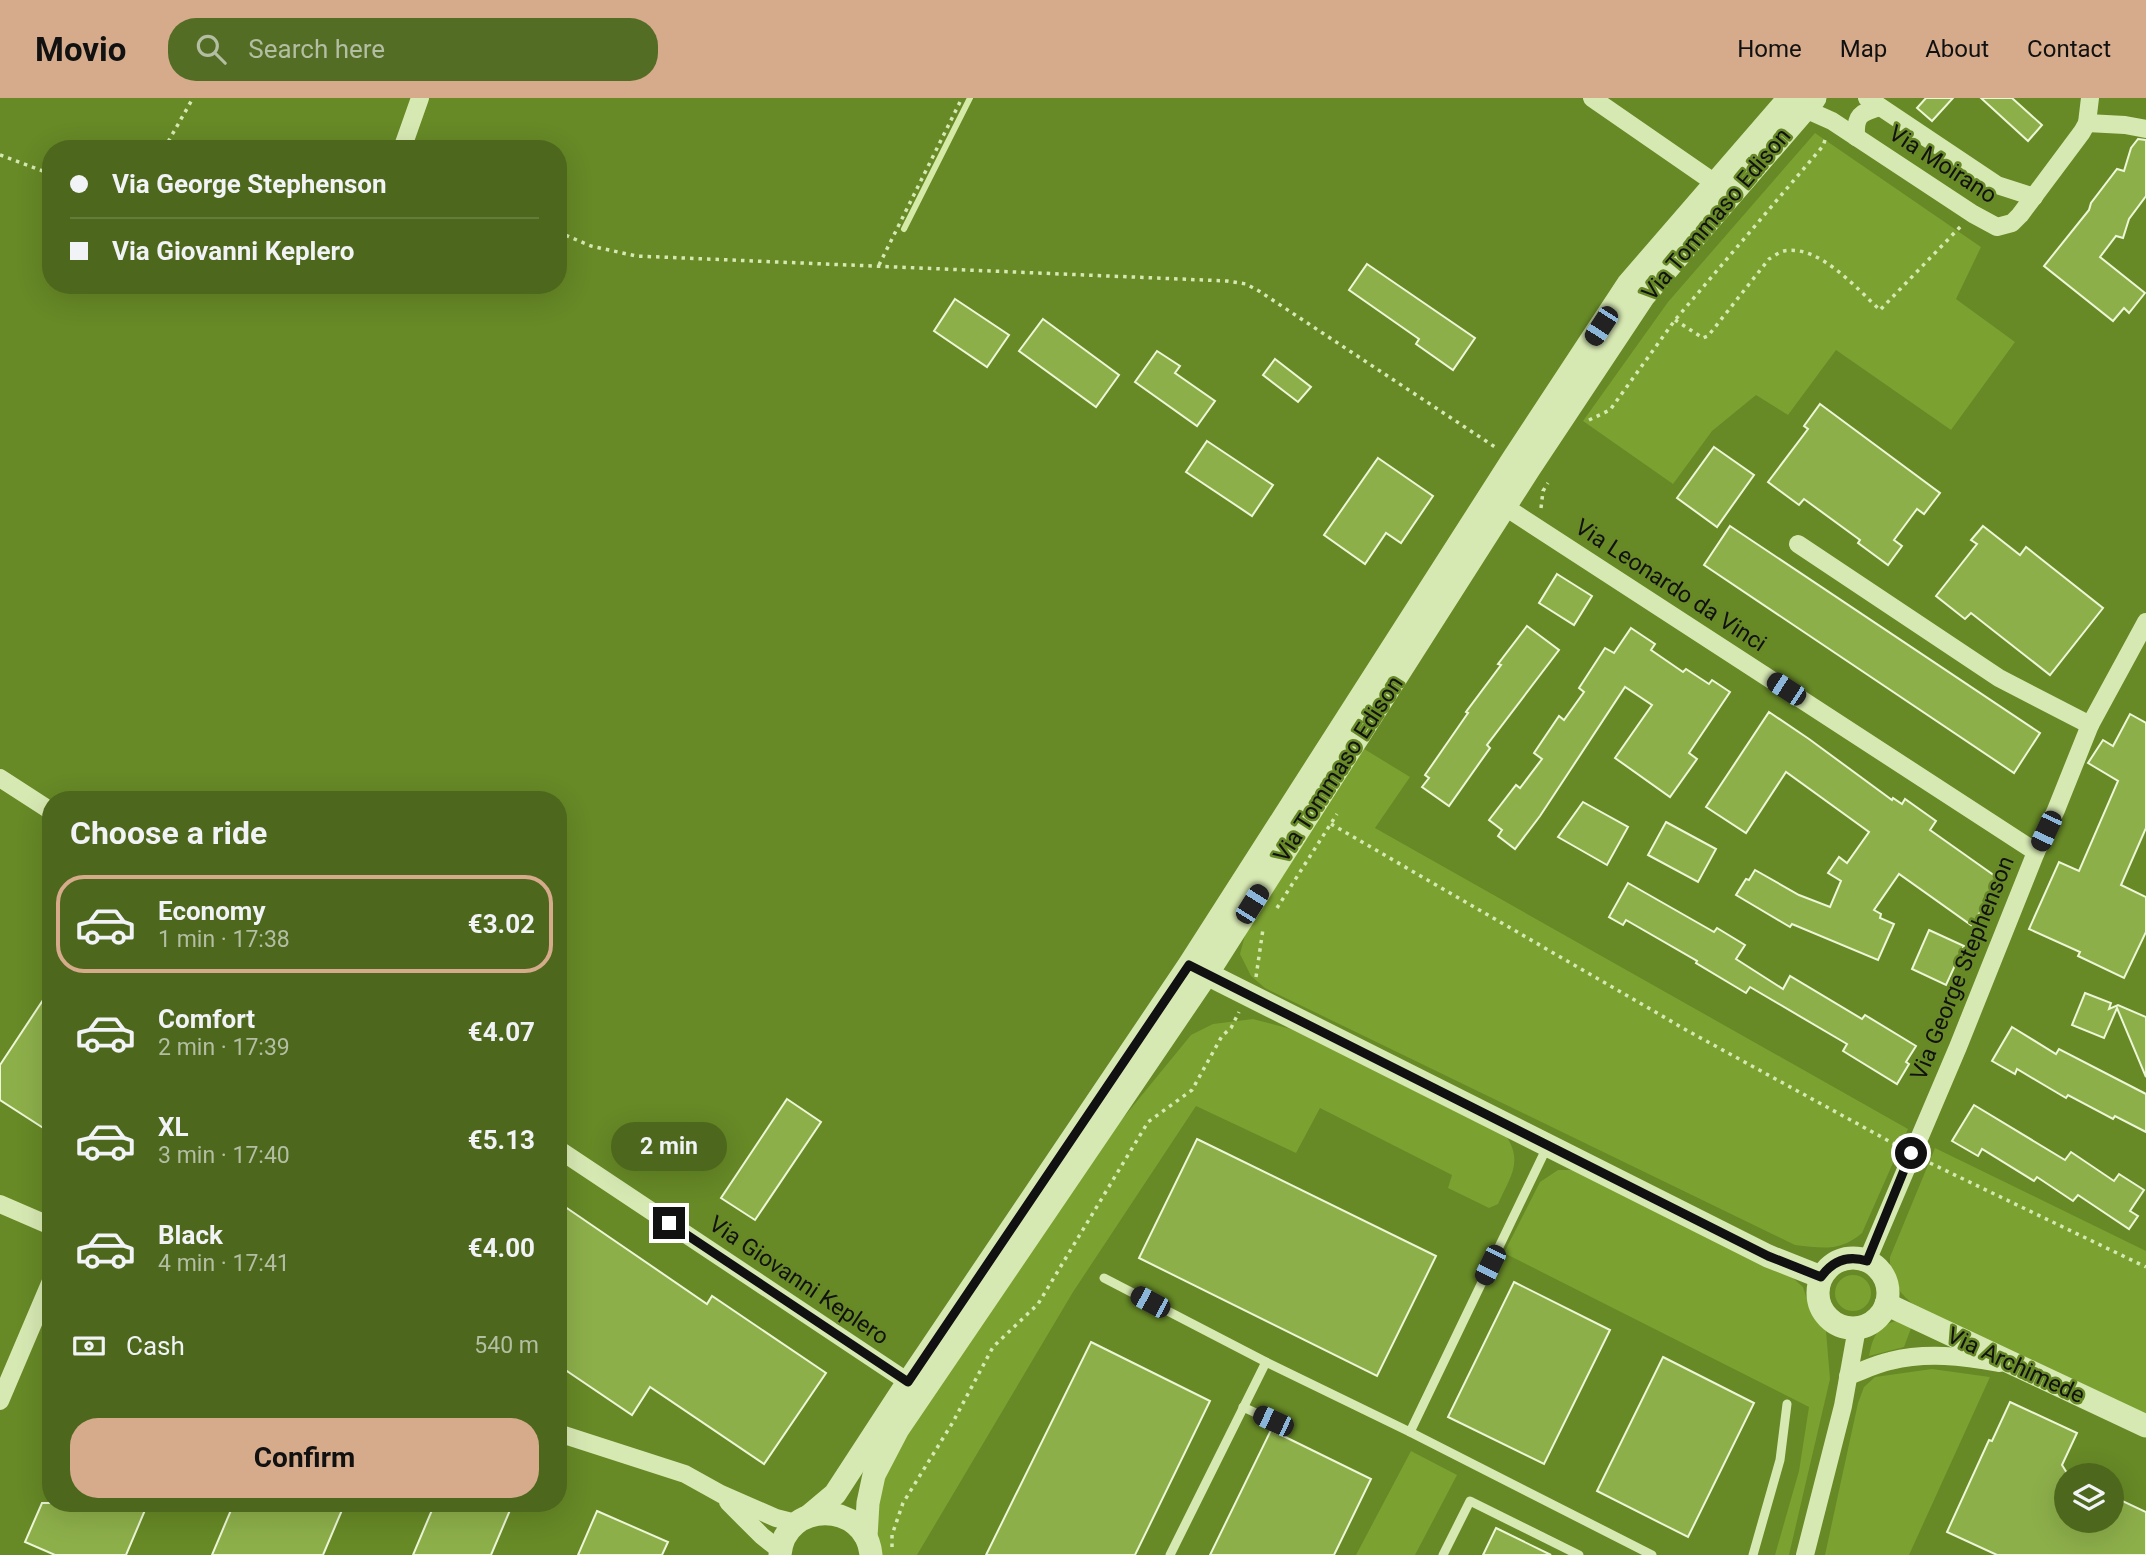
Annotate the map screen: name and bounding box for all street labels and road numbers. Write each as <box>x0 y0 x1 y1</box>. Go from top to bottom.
street label: Via Moirano <box>1884 120 2002 209</box>
street label: Via Tommaso Edison <box>1636 123 1796 306</box>
street label: Via Leonardo da Vinci <box>1570 514 1771 657</box>
street label: Via Tommaso Edison <box>1268 671 1409 867</box>
street label: Via George Stephenson <box>1905 852 2020 1084</box>
street label: Via Giovanni Keplero <box>704 1210 894 1350</box>
street label: Via Archimede <box>1943 1322 2089 1409</box>

